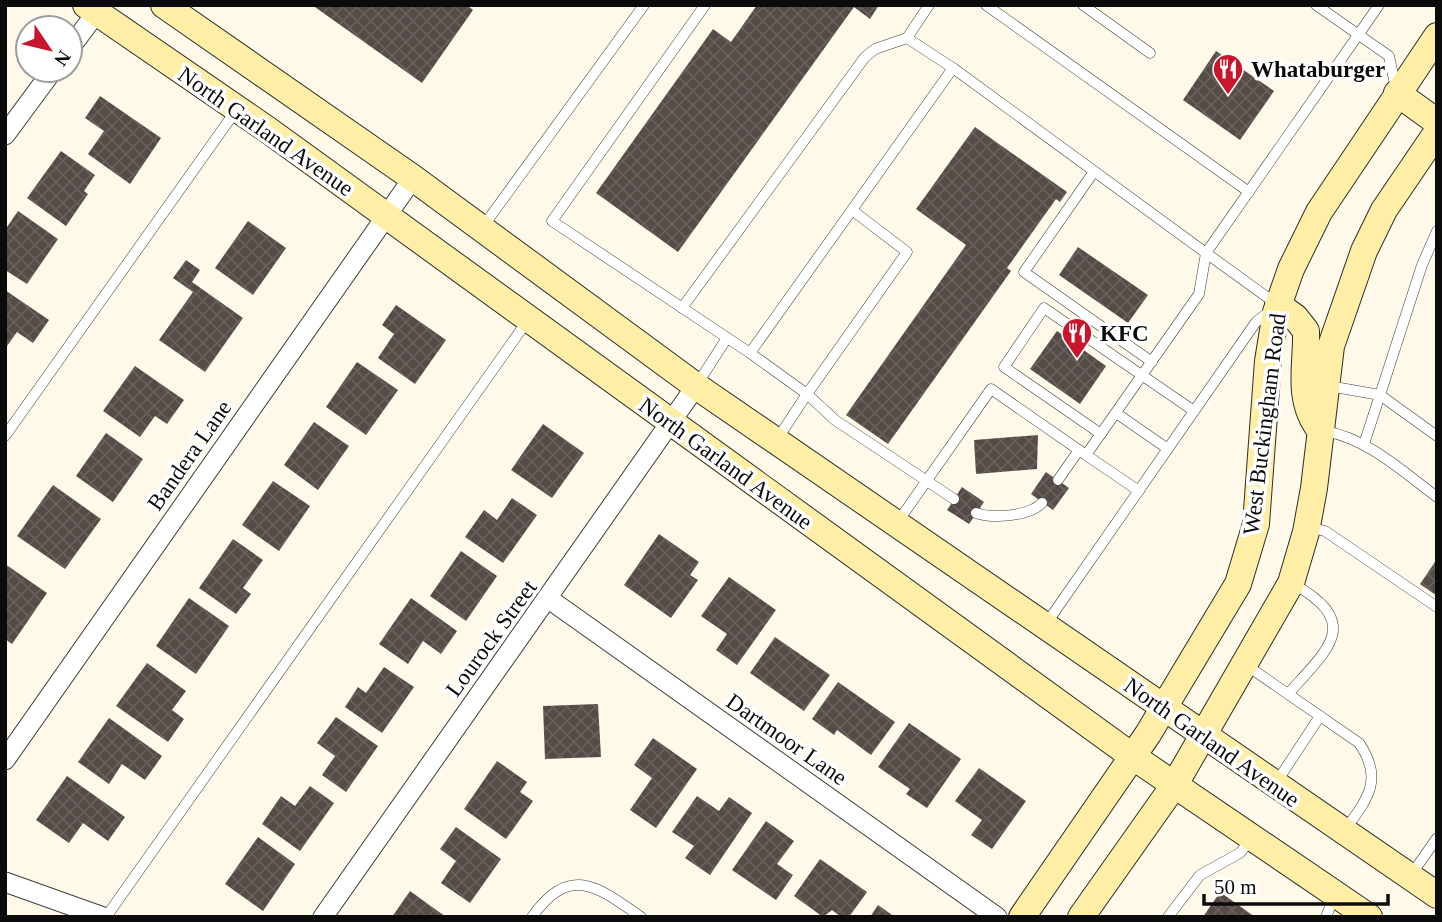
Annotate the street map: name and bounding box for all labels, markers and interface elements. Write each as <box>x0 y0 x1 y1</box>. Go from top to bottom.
north arrow <box>14 14 84 84</box>
text: N <box>50 47 75 70</box>
restaurant icon: Whataburger <box>1211 52 1245 96</box>
place label: Whataburger <box>1251 57 1385 82</box>
street label: North Garland Avenue <box>173 62 358 201</box>
street label: West Buckingham Road <box>1239 311 1291 536</box>
restaurant icon: KFC <box>1060 316 1094 360</box>
place label: KFC <box>1100 321 1149 346</box>
street label: North Garland Avenue <box>634 392 817 535</box>
street label: Bandera Lane <box>142 396 236 515</box>
street label: Lourock Street <box>441 575 542 701</box>
street label: North Garland Avenue <box>1119 673 1304 812</box>
street label: Dartmoor Lane <box>722 689 852 790</box>
scale bar <box>1204 862 1388 906</box>
text: 50 m <box>1214 875 1257 899</box>

